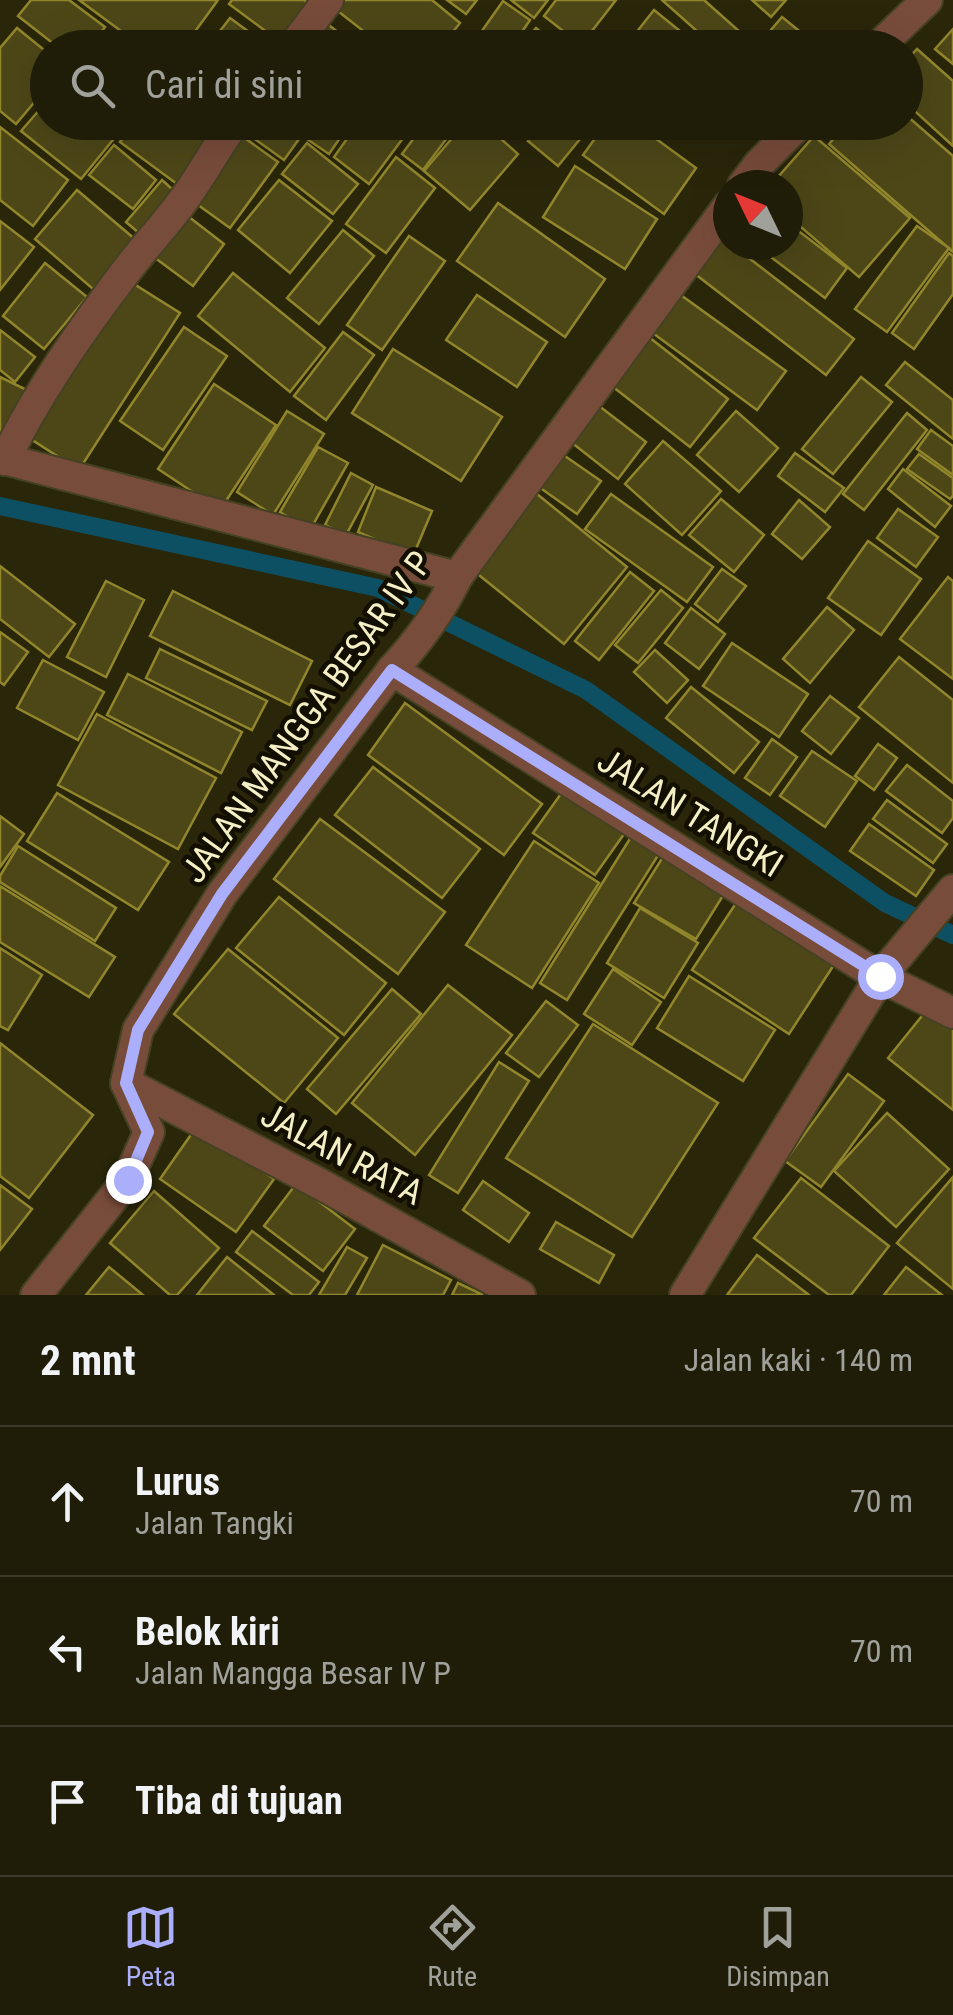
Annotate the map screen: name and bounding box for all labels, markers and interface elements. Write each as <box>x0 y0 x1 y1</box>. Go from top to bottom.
search box <box>30 30 923 140</box>
icon: search <box>65 58 120 113</box>
text: Cari di sini <box>145 63 303 107</box>
north arrow <box>713 170 803 260</box>
street label: JALAN MANGGA BESAR IV P <box>173 544 441 890</box>
street label: JALAN TANGKI <box>590 740 790 886</box>
route start <box>858 954 904 1000</box>
street label: JALAN RATA <box>254 1094 430 1214</box>
route end <box>106 1158 152 1204</box>
text: 2 mnt <box>40 1336 136 1385</box>
text: Jalan kaki · 140 m <box>684 1341 913 1379</box>
text: Lurus <box>135 1460 220 1504</box>
icon: ahead <box>40 1474 95 1529</box>
text: 70 m <box>850 1482 913 1520</box>
text: Jalan Tangki <box>135 1504 294 1542</box>
text: Belok kiri <box>135 1610 280 1654</box>
icon: left <box>40 1624 95 1679</box>
text: 70 m <box>850 1632 913 1670</box>
text: Jalan Mangga Besar IV P <box>135 1654 451 1692</box>
icon: arrive <box>40 1774 95 1829</box>
text: Tiba di tujuan <box>135 1779 343 1823</box>
tab: Peta <box>123 1900 178 1993</box>
tab: Rute <box>425 1900 480 1993</box>
tab: Disimpan <box>726 1900 830 1993</box>

